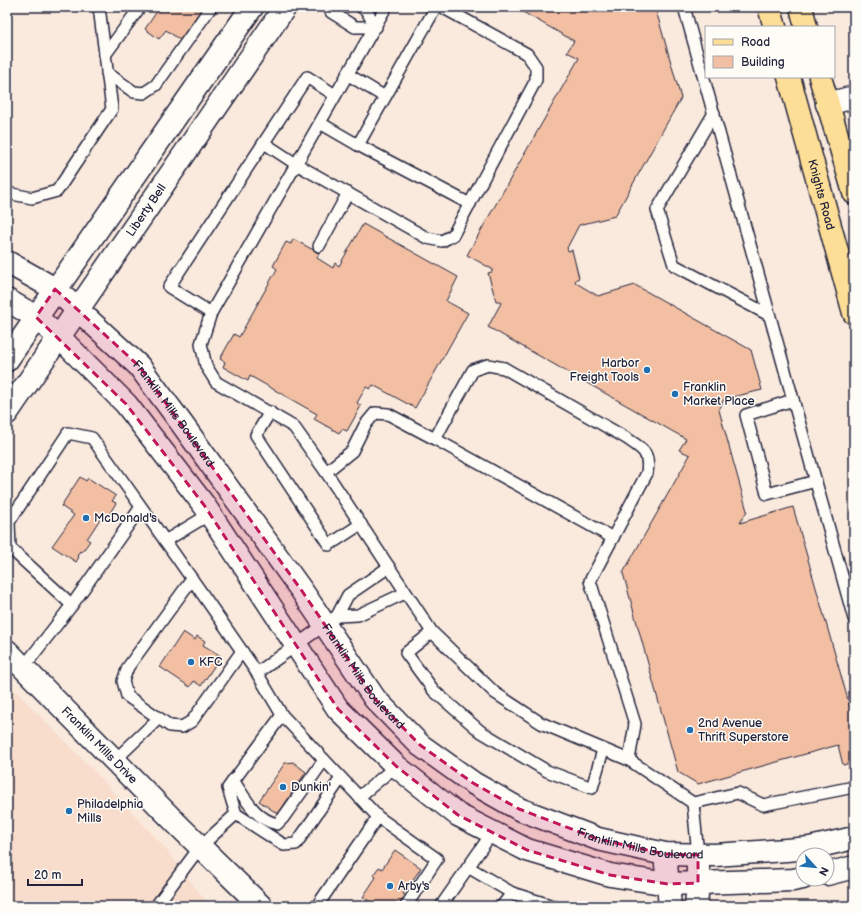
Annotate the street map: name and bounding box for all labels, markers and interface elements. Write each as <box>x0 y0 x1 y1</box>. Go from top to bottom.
legend <box>705 26 835 78</box>
text: Road <box>741 35 770 50</box>
text: Building <box>741 55 785 70</box>
street label: Knights Road <box>804 158 838 232</box>
street label: Liberty Bell <box>123 181 170 239</box>
place label: Harbor Freight Tools <box>570 356 640 385</box>
street label: Franklin Mills Boulevard <box>130 357 218 470</box>
marker: Harbor Freight Tools <box>642 365 652 375</box>
place label: Franklin Market Place <box>683 380 755 409</box>
marker: Franklin Market Place <box>670 389 680 399</box>
place label: McDonald's <box>94 511 157 526</box>
marker: McDonald's <box>81 513 91 523</box>
street label: Franklin Mills Boulevard <box>318 621 407 733</box>
place label: KFC <box>199 655 223 670</box>
marker: KFC <box>186 657 196 667</box>
street label: Franklin Mills Drive <box>58 704 140 787</box>
place label: 2nd Avenue Thrift Superstore <box>698 716 789 745</box>
marker: 2nd Avenue Thrift Superstore <box>685 725 695 735</box>
place label: Dunkin' <box>291 780 331 795</box>
marker: Dunkin' <box>278 782 288 792</box>
place label: Philadelphia Mills <box>77 797 143 826</box>
marker: Philadelphia Mills <box>64 806 74 816</box>
street label: Franklin Mills Boulevard <box>575 825 704 863</box>
north arrow <box>795 847 835 887</box>
scale bar <box>28 861 82 887</box>
text: N <box>816 865 831 878</box>
text: 20 m <box>34 868 61 883</box>
place label: Arby's <box>398 879 430 894</box>
marker: Arby's <box>385 881 395 891</box>

